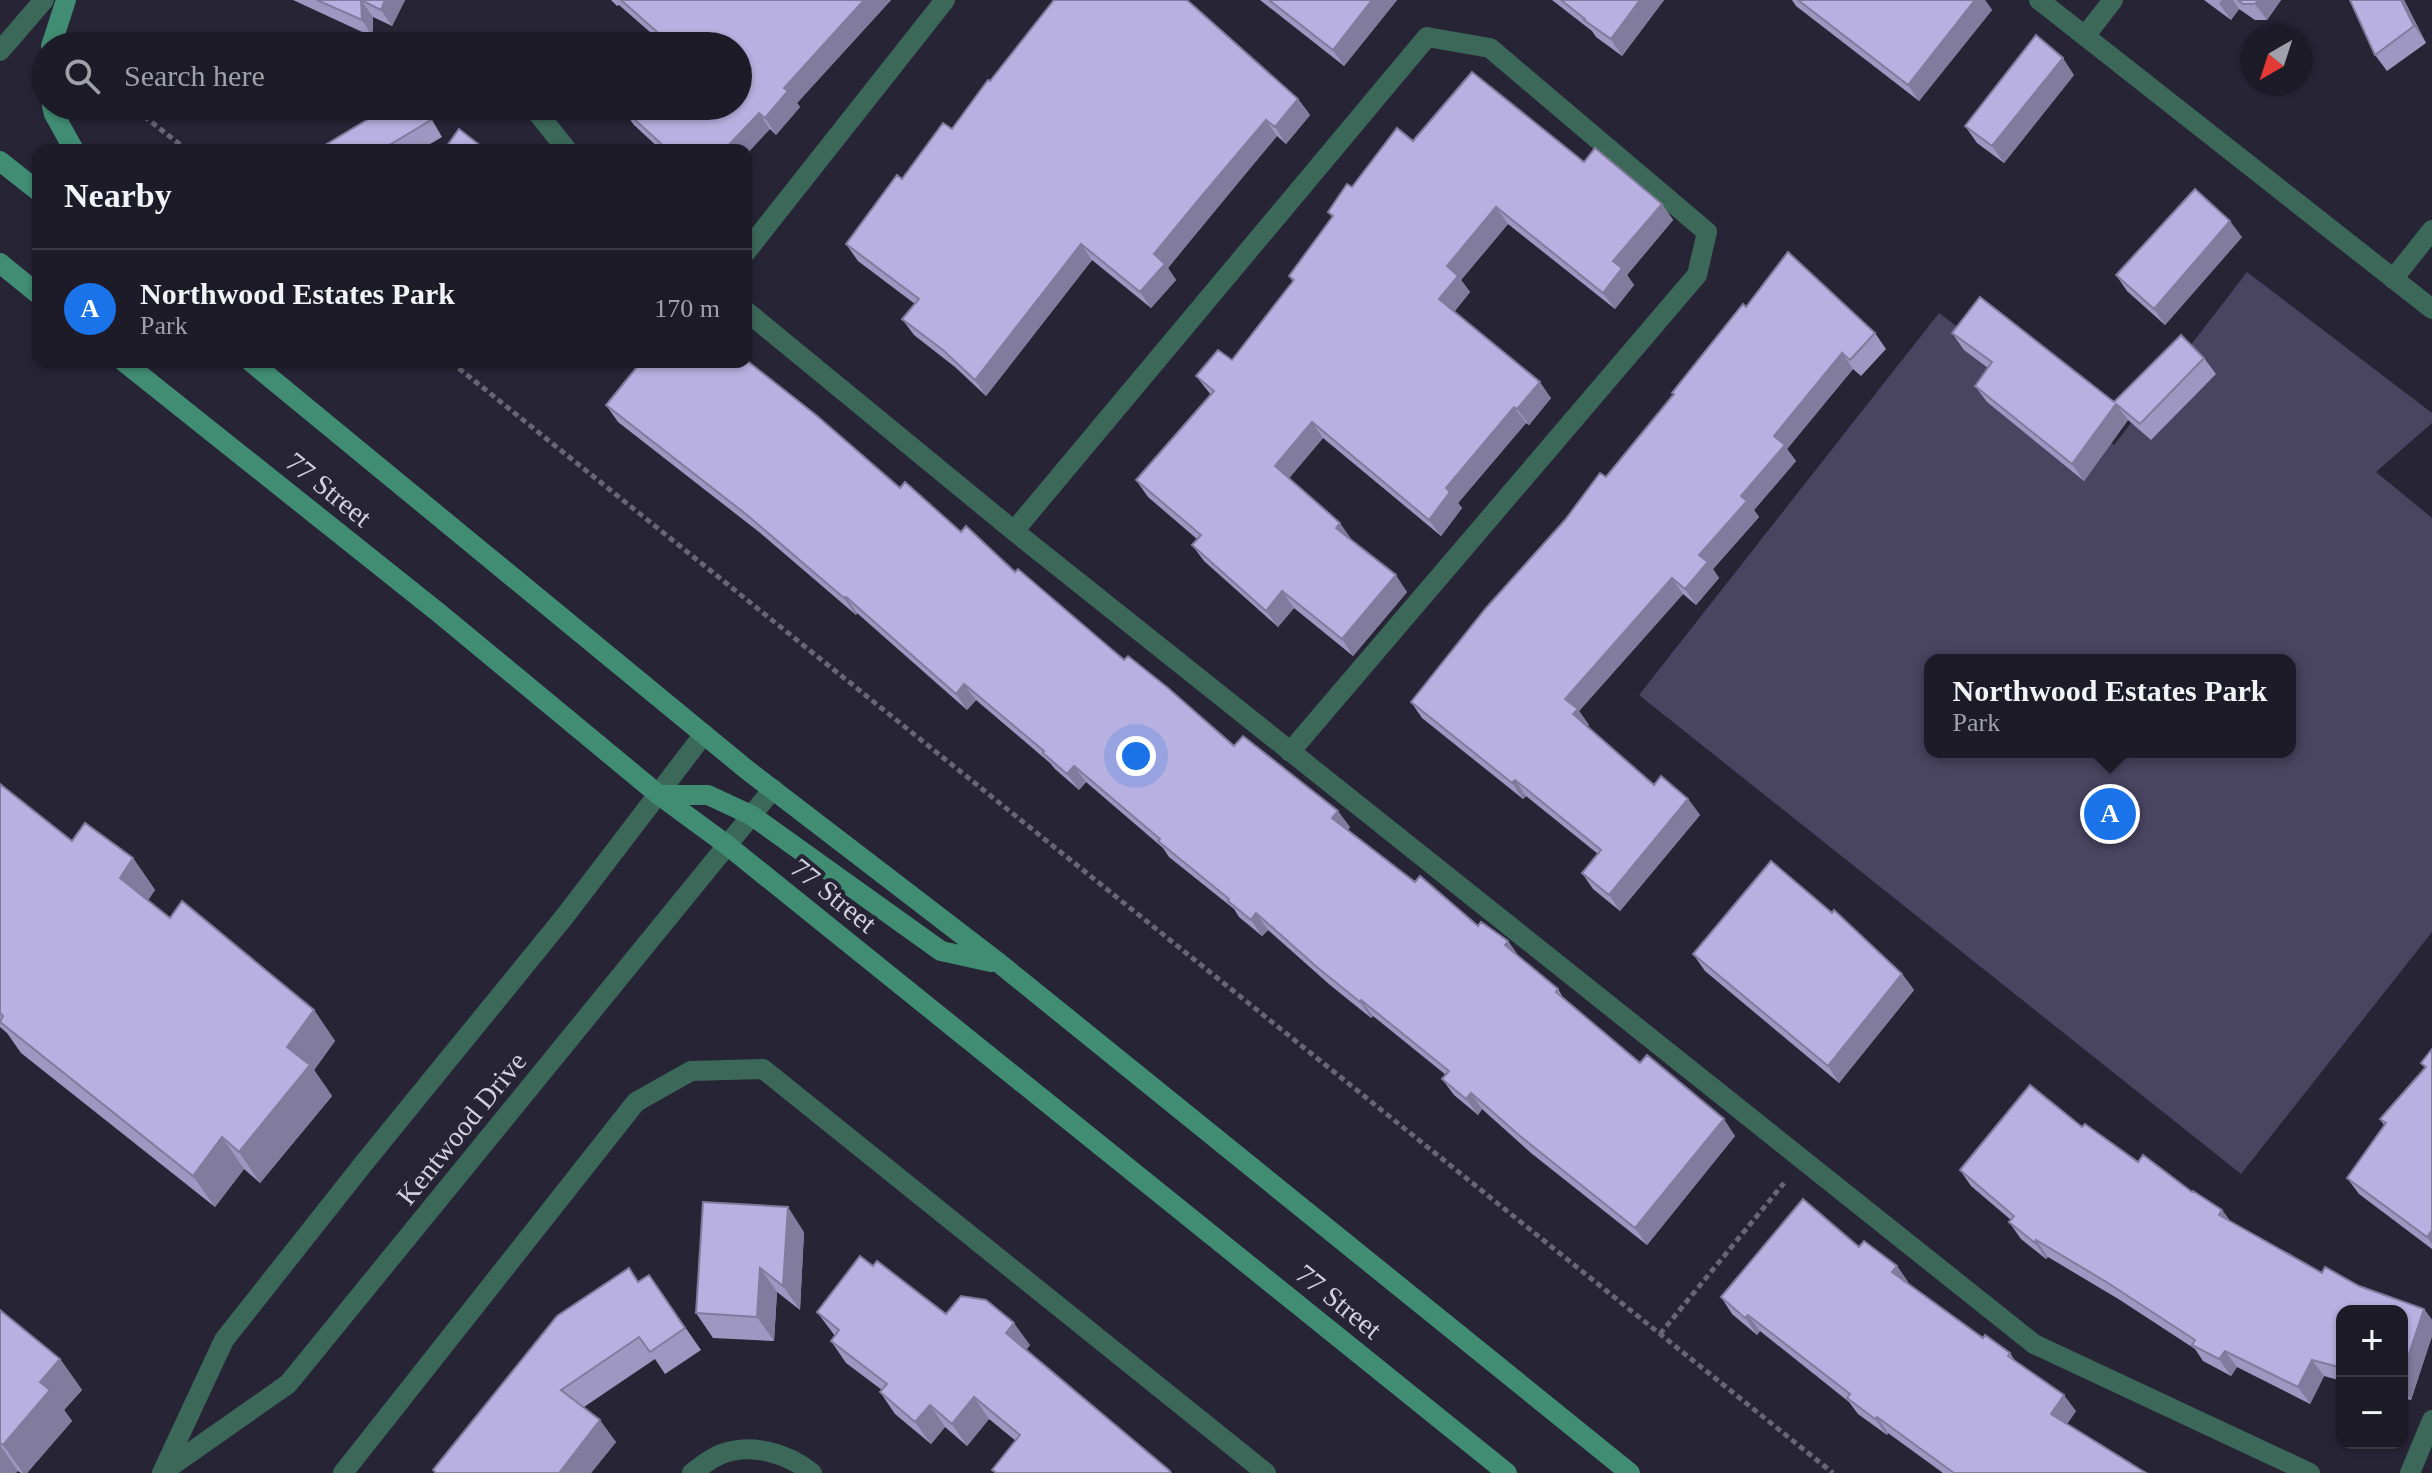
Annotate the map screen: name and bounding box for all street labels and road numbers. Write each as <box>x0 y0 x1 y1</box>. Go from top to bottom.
street label: 77 Street <box>280 446 378 533</box>
street label: 77 Street <box>785 852 883 939</box>
street label: Kentwood Drive <box>390 1046 532 1211</box>
street label: 77 Street <box>1290 1258 1388 1345</box>

